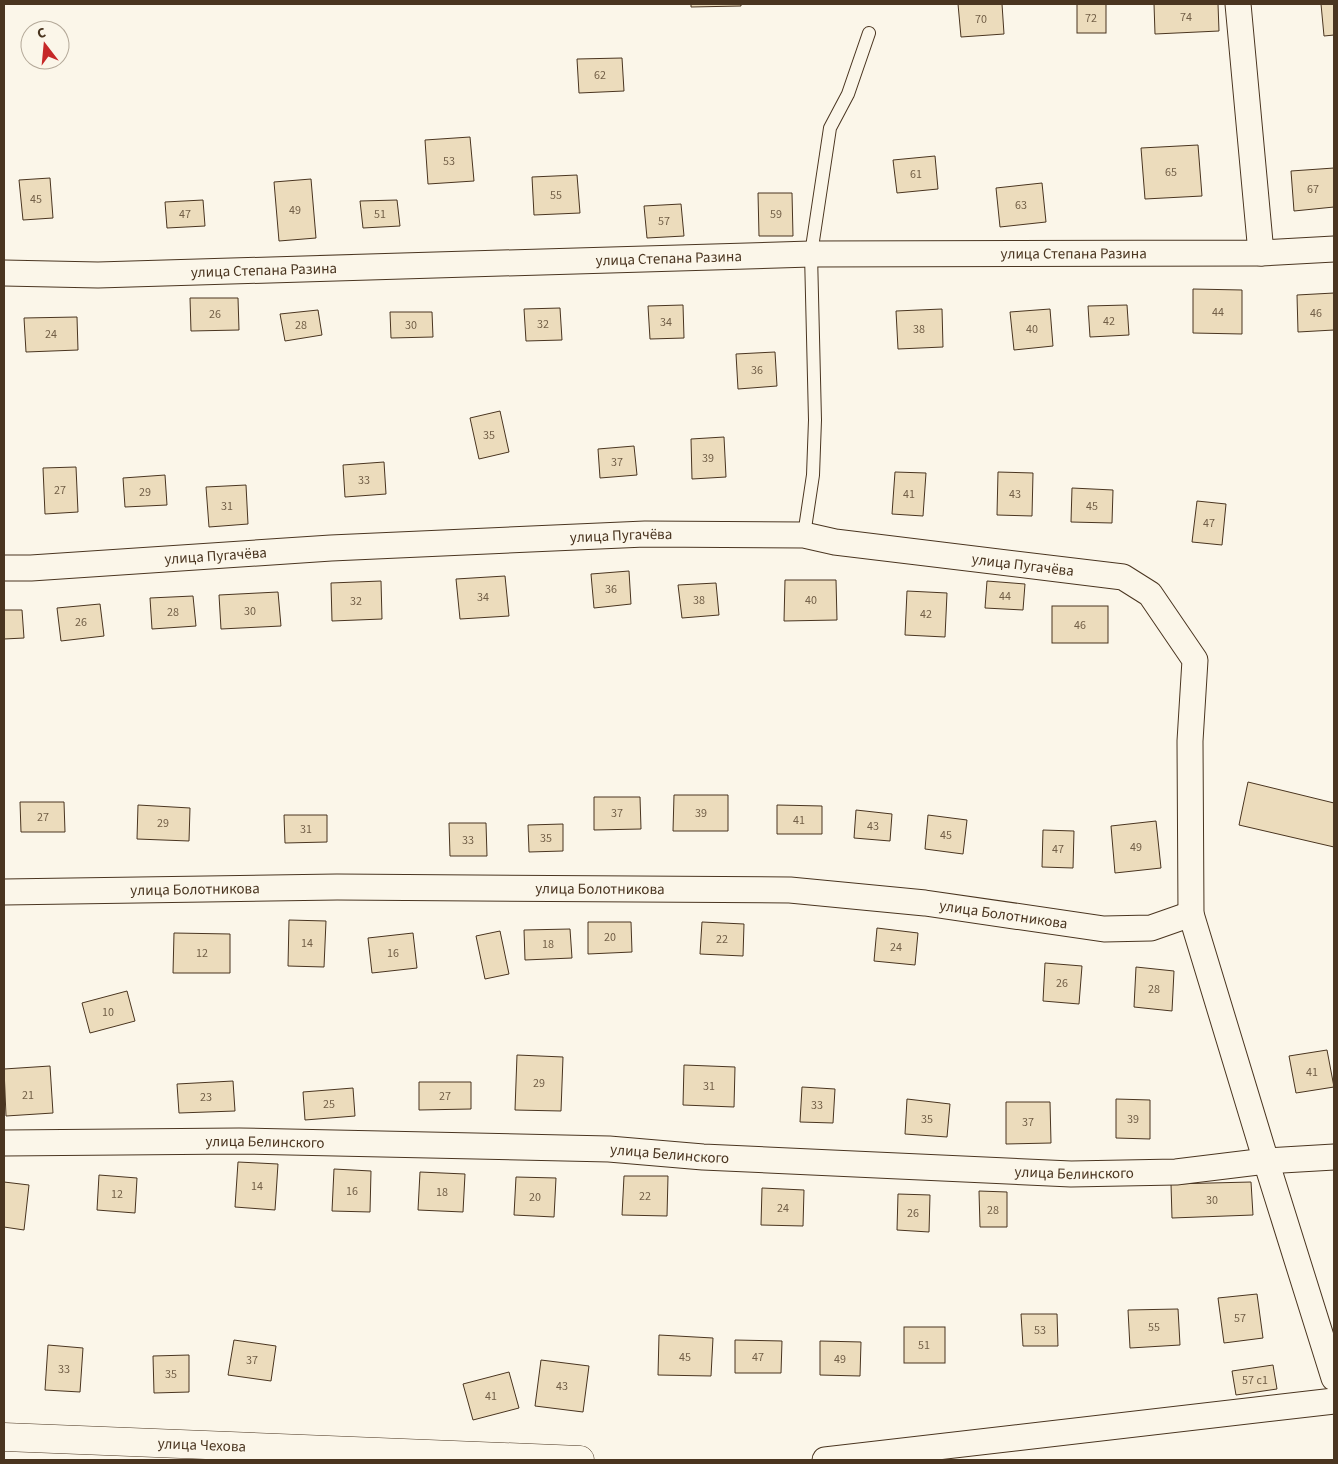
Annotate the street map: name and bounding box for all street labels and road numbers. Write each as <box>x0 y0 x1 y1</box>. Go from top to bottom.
street label: улица Степана Разина <box>1000 243 1147 265</box>
street label: улица Степана Разина <box>595 246 742 271</box>
street label: улица Степана Разина <box>190 258 337 283</box>
street label: улица Пугачёва <box>569 524 672 548</box>
street label: улица Пугачёва <box>164 542 268 570</box>
street label: улица Пугачёва <box>971 549 1075 582</box>
street label: улица Болотникова <box>130 878 260 901</box>
street label: улица Болотникова <box>535 878 665 900</box>
street label: улица Болотникова <box>938 895 1069 935</box>
street label: улица Белинского <box>205 1131 325 1154</box>
street label: улица Белинского <box>609 1139 730 1169</box>
street label: улица Белинского <box>1014 1161 1134 1185</box>
street label: улица Чехова <box>157 1433 246 1458</box>

